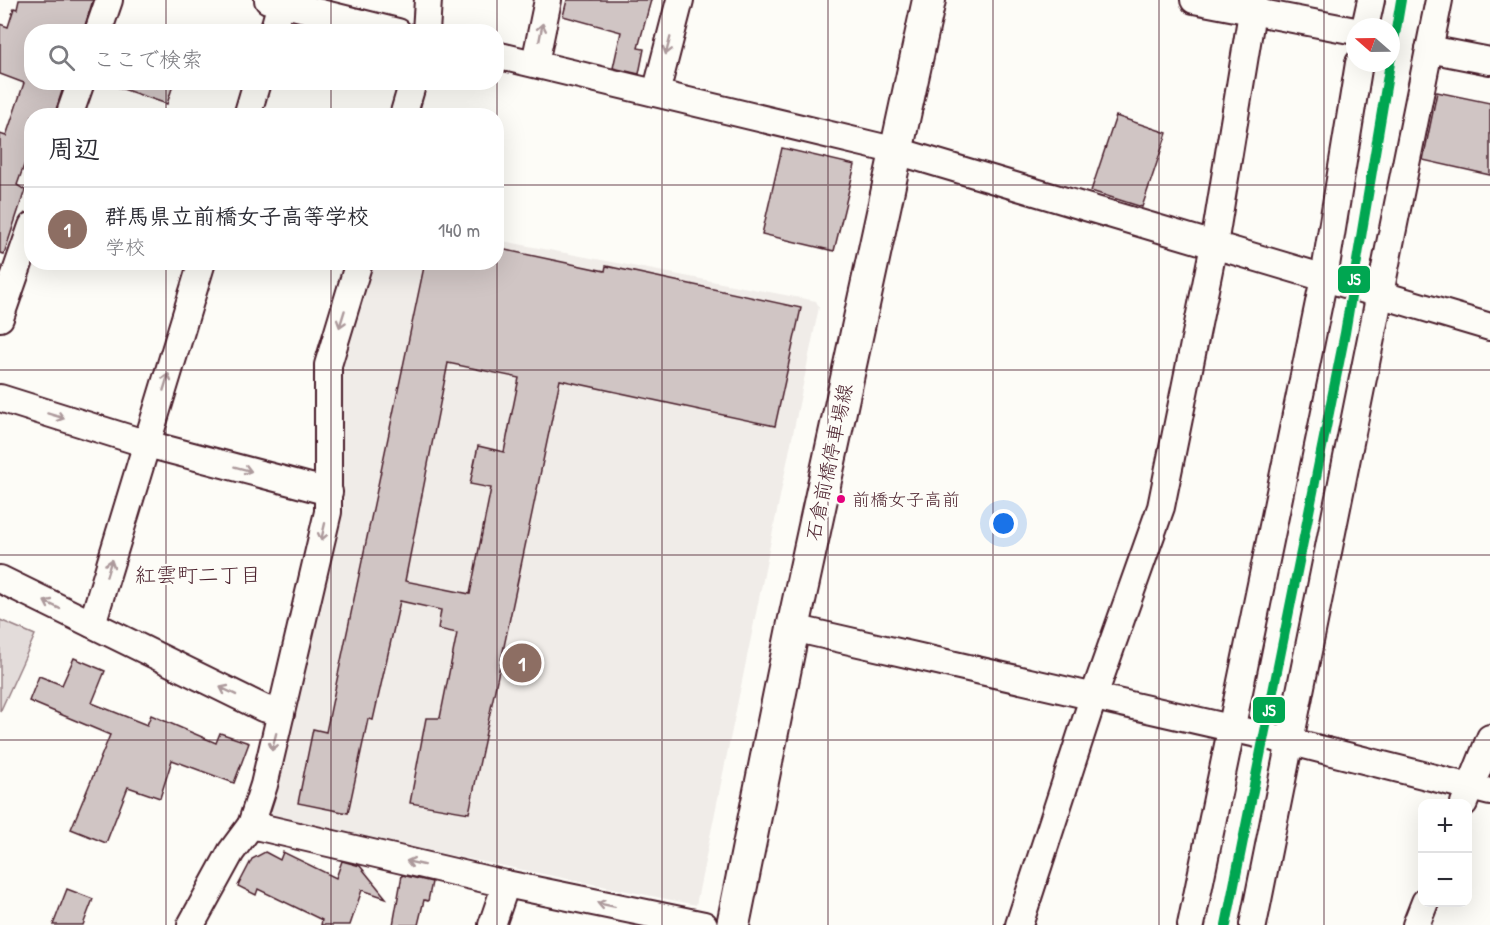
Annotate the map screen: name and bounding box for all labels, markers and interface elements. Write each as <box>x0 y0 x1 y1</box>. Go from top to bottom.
north arrow <box>1346 18 1400 72</box>
one-way arrow <box>536 22 547 42</box>
search box <box>24 24 504 90</box>
one-way arrow <box>662 37 673 56</box>
icon: search <box>45 41 78 74</box>
text: ここで検索 <box>93 44 203 74</box>
text: 周辺 <box>48 131 100 166</box>
text: 群馬県立前橋女子高等学校 <box>105 201 369 231</box>
text: 1 <box>64 216 71 243</box>
text: 140 m <box>438 216 480 243</box>
text: 学校 <box>105 233 145 260</box>
line badge: JS <box>1337 265 1371 294</box>
text: JS <box>1347 268 1361 290</box>
one-way arrow <box>336 309 347 328</box>
one-way arrow <box>161 373 172 392</box>
street label: 石倉前橋停車場線 <box>799 381 858 543</box>
one-way arrow <box>46 411 65 422</box>
one-way arrow <box>233 464 252 476</box>
place label: 前橋女子高前 <box>852 487 960 512</box>
marker: 前橋女子高前 <box>835 493 847 505</box>
your location <box>989 509 1018 538</box>
one-way arrow <box>317 522 328 541</box>
one-way arrow <box>104 559 115 578</box>
district label: 紅雲町二丁目 <box>135 560 261 589</box>
one-way arrow <box>44 599 62 610</box>
pin: 1 <box>502 640 542 686</box>
one-way arrow <box>219 684 237 696</box>
line badge: JS <box>1252 696 1286 724</box>
text: JS <box>1262 699 1276 721</box>
one-way arrow <box>268 732 280 751</box>
map controls <box>1418 799 1472 907</box>
button: + <box>1418 799 1472 853</box>
button: − <box>1418 853 1472 907</box>
one-way arrow <box>406 857 426 868</box>
one-way arrow <box>596 899 616 910</box>

